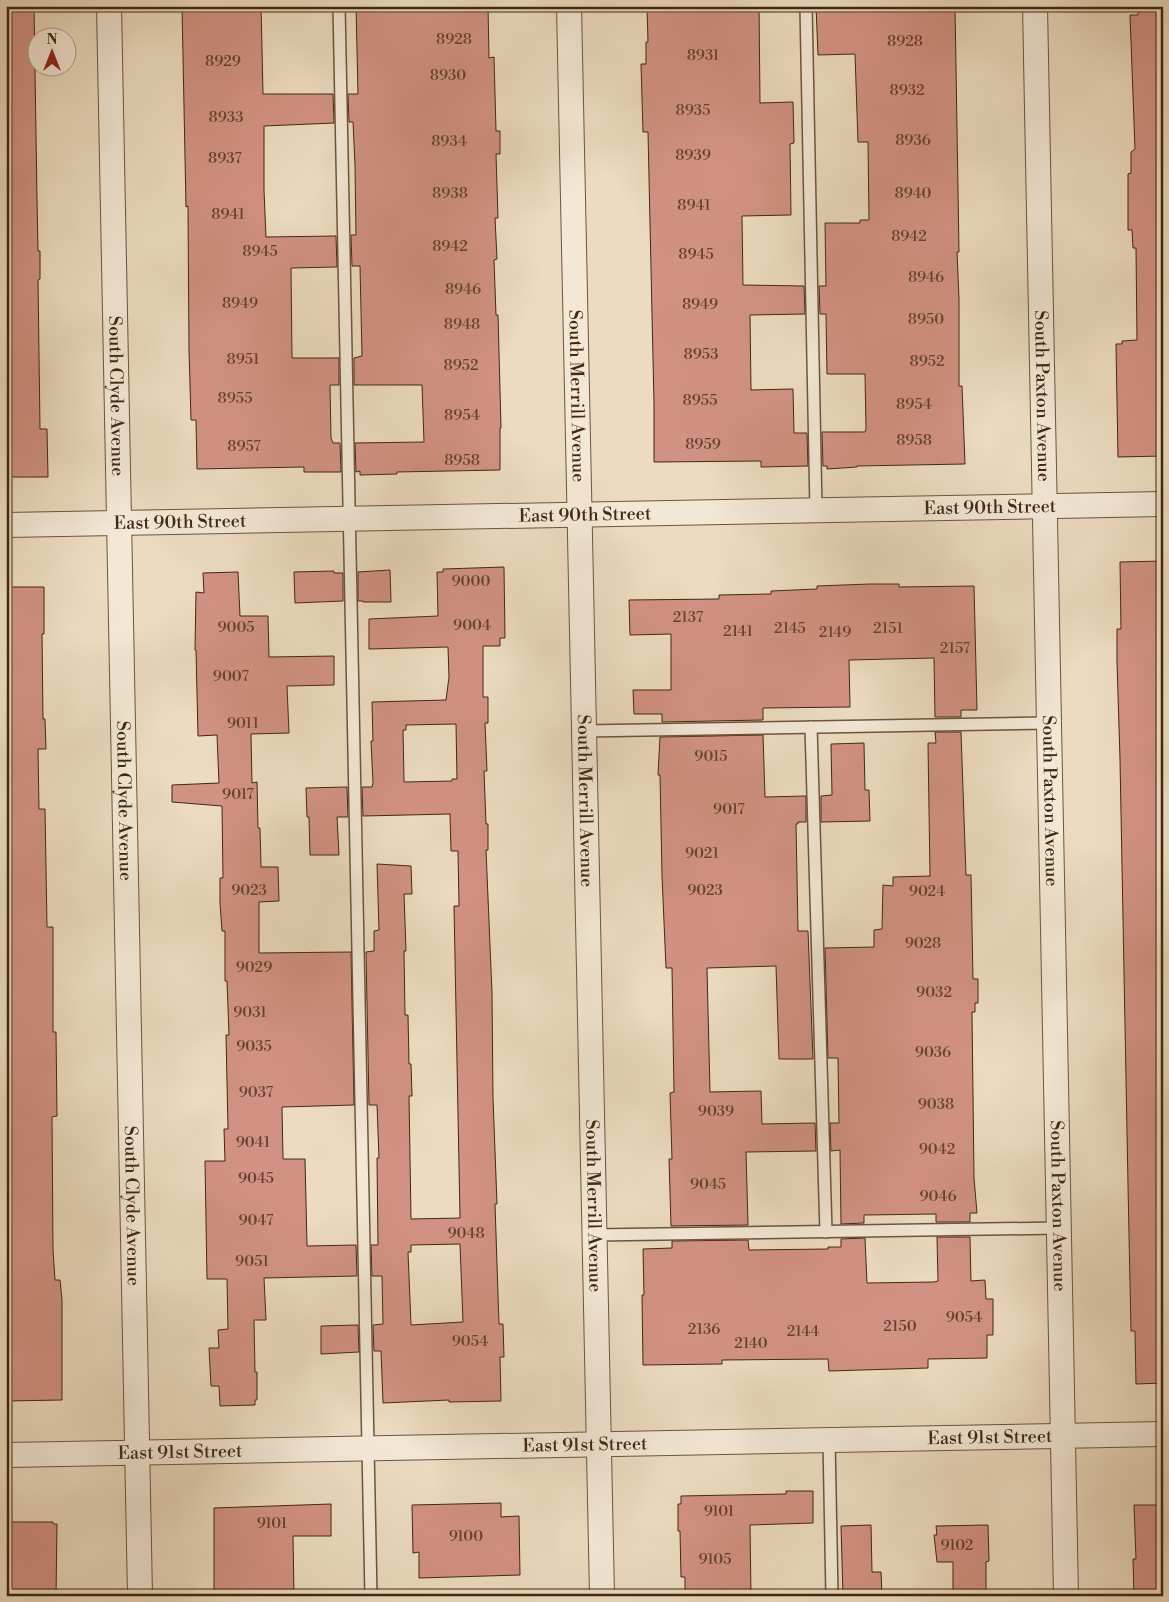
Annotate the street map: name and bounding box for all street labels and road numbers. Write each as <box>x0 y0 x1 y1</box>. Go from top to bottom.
street label: South Merrill Avenue <box>563 309 590 483</box>
street label: South Paxton Avenue <box>1029 310 1055 482</box>
street label: South Clyde Avenue <box>103 316 129 476</box>
street label: East 90th Street <box>923 495 1057 520</box>
street label: East 90th Street <box>518 502 652 528</box>
street label: East 90th Street <box>114 510 247 535</box>
street label: South Merrill Avenue <box>572 714 598 887</box>
street label: South Paxton Avenue <box>1037 715 1063 887</box>
street label: South Clyde Avenue <box>111 720 137 881</box>
street label: South Merrill Avenue <box>580 1119 607 1292</box>
street label: South Paxton Avenue <box>1045 1120 1071 1292</box>
street label: South Clyde Avenue <box>119 1125 145 1286</box>
street label: East 91st Street <box>927 1425 1053 1450</box>
street label: East 91st Street <box>522 1432 648 1458</box>
street label: East 91st Street <box>117 1440 243 1465</box>

